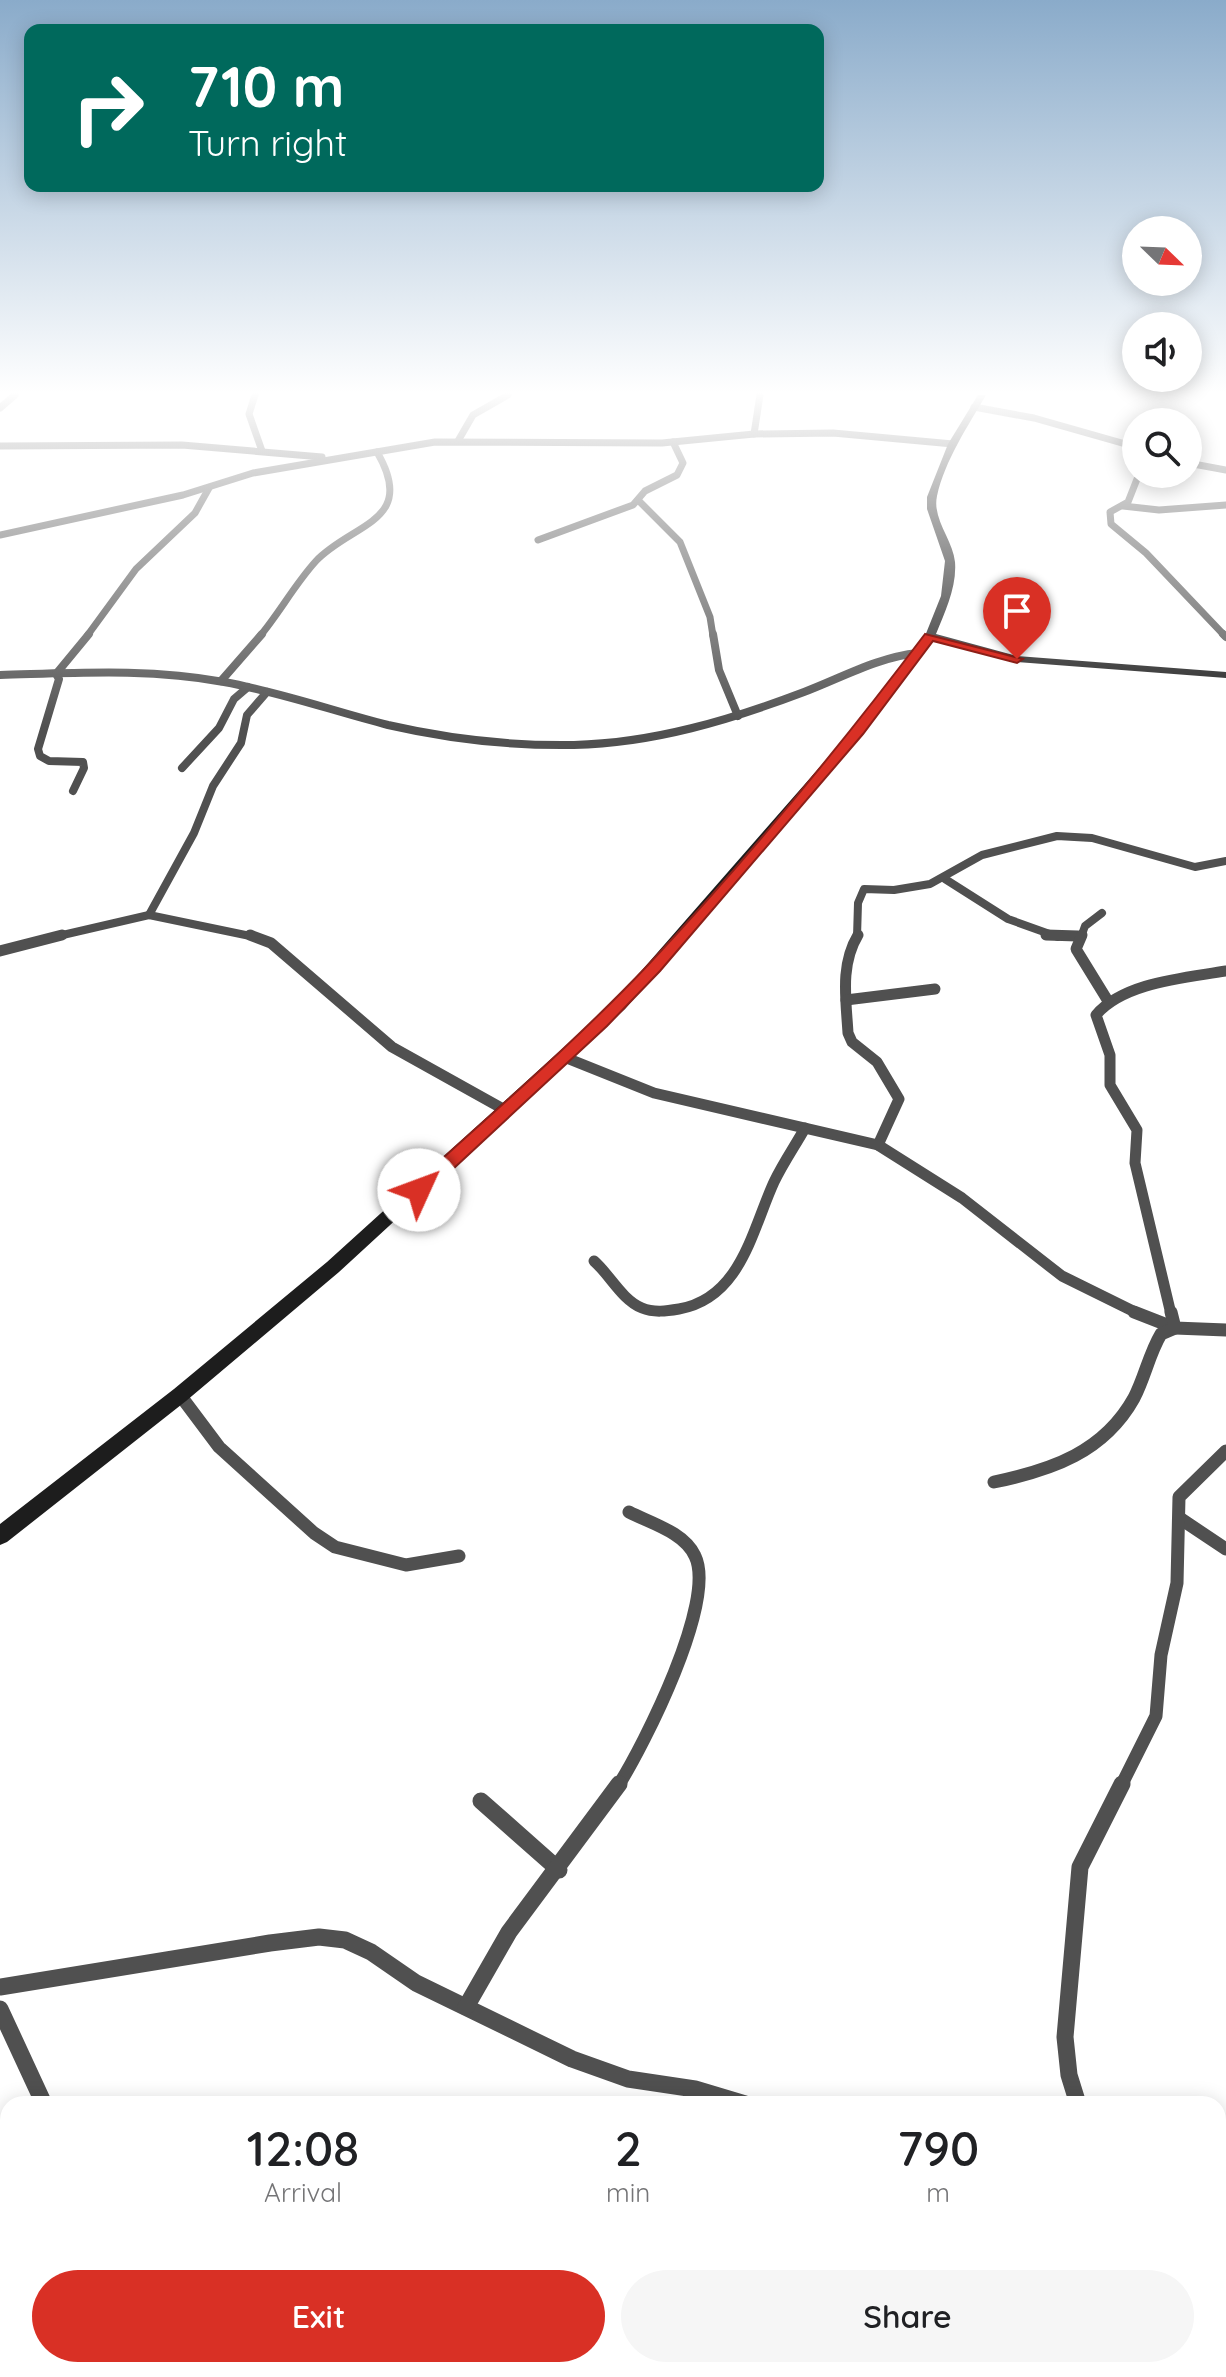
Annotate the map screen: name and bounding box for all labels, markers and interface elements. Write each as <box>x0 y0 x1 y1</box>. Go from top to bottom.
text: 710 m <box>188 51 344 121</box>
icon: right <box>56 56 160 160</box>
text: Turn right <box>188 120 347 165</box>
north arrow <box>1122 216 1202 296</box>
map controls <box>1122 216 1202 488</box>
button: sound <box>1122 312 1202 392</box>
button: search <box>1122 408 1202 488</box>
pin <box>983 577 1051 659</box>
icon: arrive <box>995 589 1039 633</box>
position arrow <box>377 1148 461 1232</box>
text: 12:08 <box>247 2118 359 2178</box>
text: 2 <box>615 2118 642 2178</box>
text: 790 <box>897 2118 979 2178</box>
text: Arrival <box>264 2176 342 2209</box>
text: min <box>606 2176 650 2209</box>
text: m <box>926 2176 950 2209</box>
button: Exit <box>32 2270 605 2362</box>
button: Share <box>621 2270 1194 2362</box>

